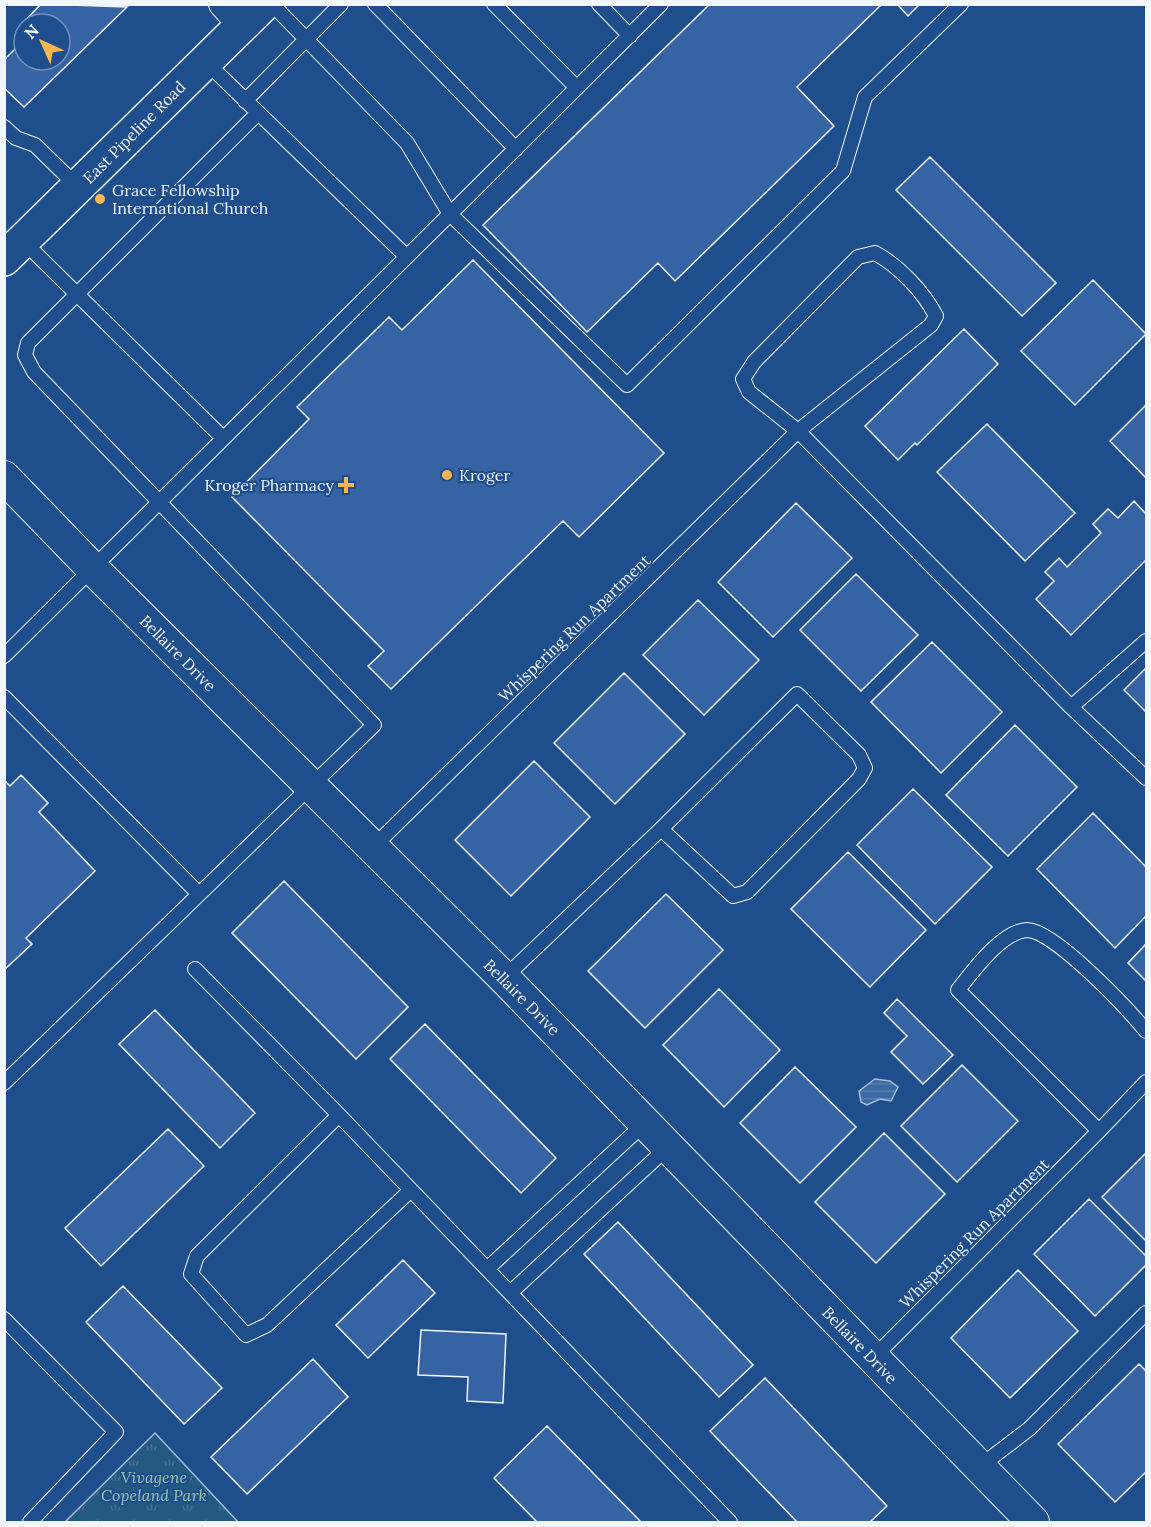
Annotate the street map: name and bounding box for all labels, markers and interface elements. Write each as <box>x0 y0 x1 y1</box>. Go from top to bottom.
north arrow <box>12 12 72 72</box>
text: N <box>20 20 43 43</box>
street label: East Pipeline Road <box>78 76 190 188</box>
place label: Grace Fellowship International Church <box>112 180 269 218</box>
marker: Grace Fellowship International Church <box>93 192 107 206</box>
place label: Kroger <box>459 465 511 485</box>
marker: Kroger <box>440 468 454 482</box>
place label: Kroger Pharmacy <box>205 475 335 495</box>
marker: Kroger Pharmacy <box>339 478 353 492</box>
street label: Whispering Run Apartment <box>494 550 655 706</box>
street label: Bellaire Drive <box>136 611 221 696</box>
street label: Bellaire Drive <box>480 955 565 1040</box>
street label: Whispering Run Apartment <box>895 1153 1054 1312</box>
street label: Bellaire Drive <box>818 1302 902 1388</box>
park label: Vivagene Copeland Park <box>101 1467 207 1505</box>

